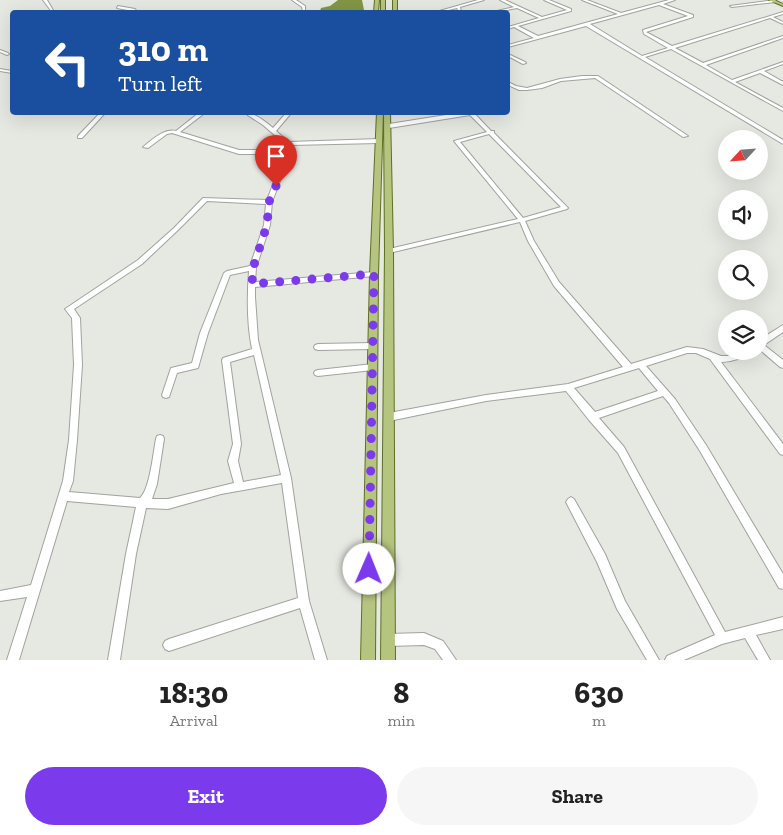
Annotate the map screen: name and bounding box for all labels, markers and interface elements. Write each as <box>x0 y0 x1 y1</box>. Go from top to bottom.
text: 310 m <box>118 28 208 70</box>
icon: left <box>35 30 100 95</box>
text: Turn left <box>118 70 202 97</box>
north arrow <box>718 130 768 180</box>
map controls <box>718 130 768 360</box>
pin <box>255 135 297 186</box>
icon: arrive <box>262 142 290 170</box>
button: sound <box>718 190 768 240</box>
button: search <box>718 250 768 300</box>
button: layers <box>718 310 768 360</box>
position arrow <box>342 542 394 594</box>
text: 18:30 <box>159 675 228 711</box>
text: 8 <box>393 675 409 711</box>
text: 630 <box>574 675 624 711</box>
text: Arrival <box>170 711 218 730</box>
text: min <box>388 711 415 730</box>
text: m <box>592 711 606 730</box>
button: Exit <box>25 767 387 825</box>
button: Share <box>397 767 758 825</box>

